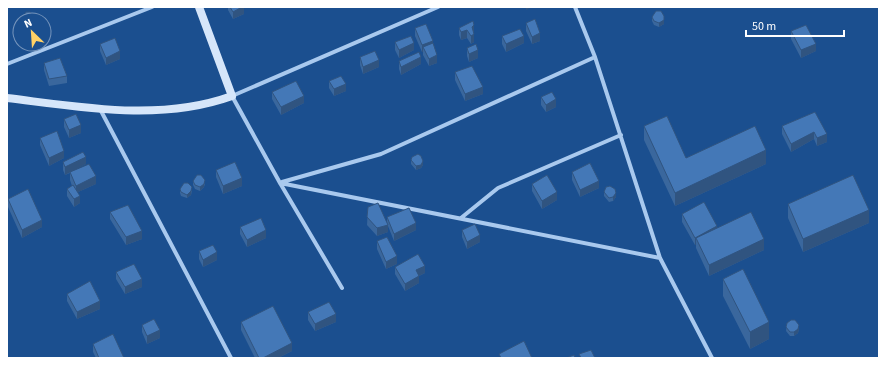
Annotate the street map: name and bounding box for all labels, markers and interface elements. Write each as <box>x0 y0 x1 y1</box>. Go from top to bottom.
north arrow <box>12 12 52 52</box>
scale bar <box>746 12 844 38</box>
text: N <box>21 15 34 32</box>
text: 50 m <box>752 18 776 35</box>

